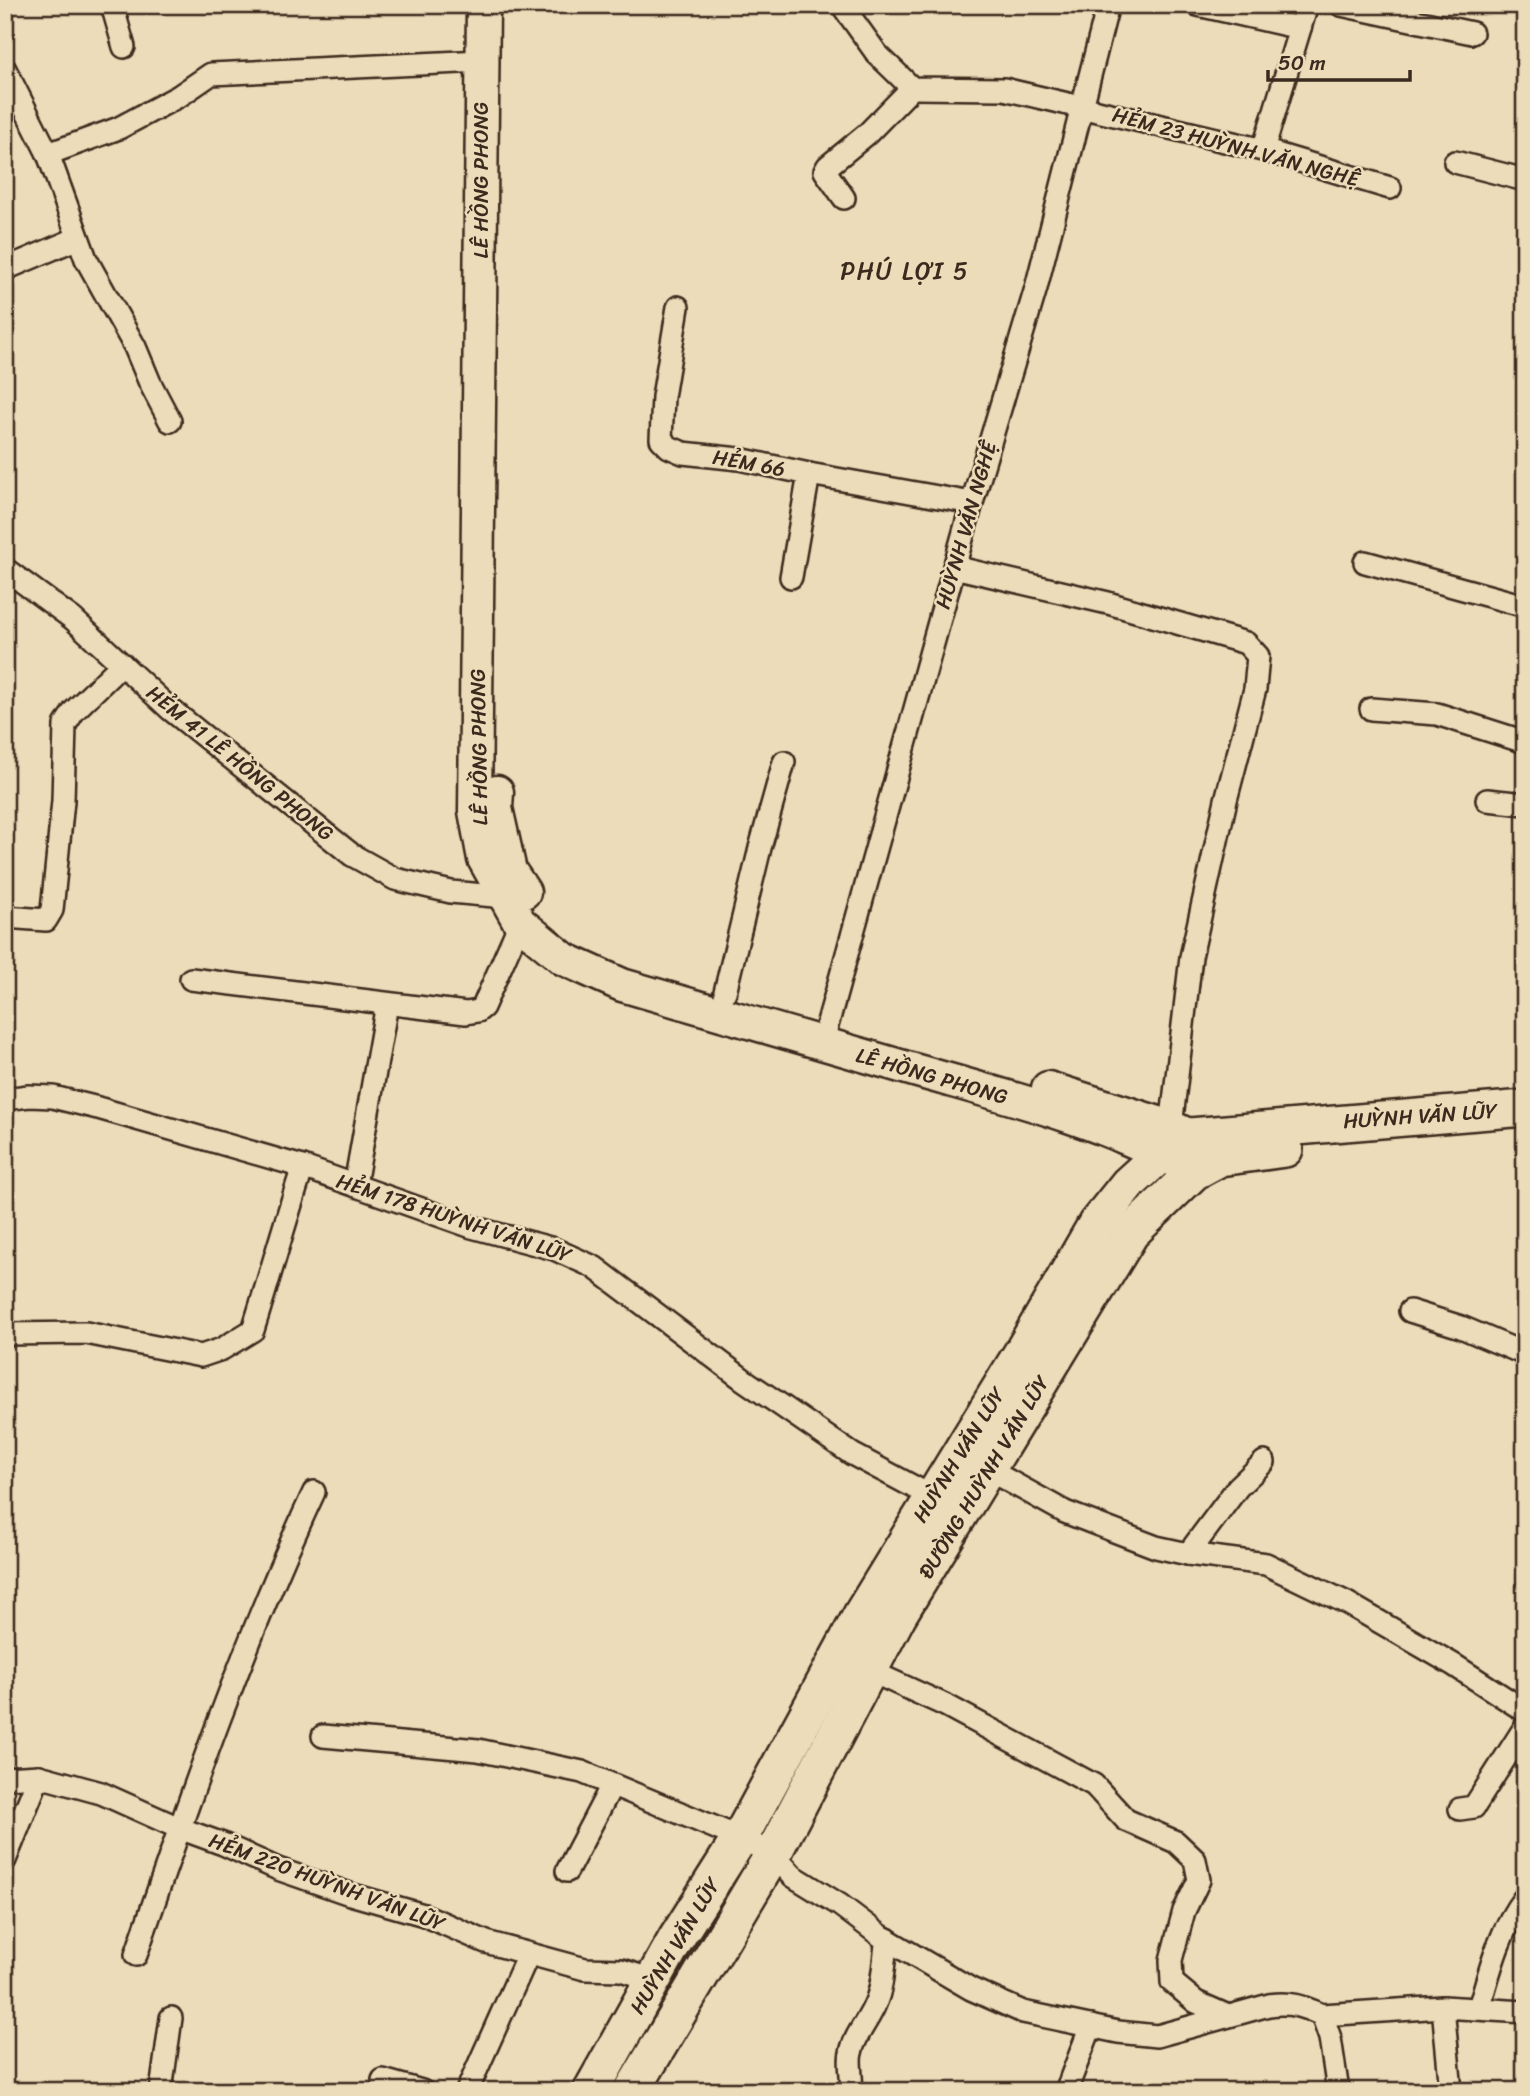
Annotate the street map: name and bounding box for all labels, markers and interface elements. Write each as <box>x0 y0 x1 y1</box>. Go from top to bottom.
scale bar <box>1268 38 1409 82</box>
text: 50 m <box>1278 44 1326 82</box>
street label: HẺM 23 HUỲNH VĂN NGHỆ <box>1108 96 1365 199</box>
street label: LÊ HỒNG PHONG <box>462 102 500 258</box>
district label: PHÚ LỢI 5 <box>840 250 970 292</box>
street label: HUỲNH VĂN NGHỆ <box>924 435 1009 613</box>
street label: HẺM 66 <box>710 438 788 488</box>
street label: LÊ HỒNG PHONG <box>459 668 499 826</box>
street label: HẺM 41 LÊ HỒNG PHONG <box>137 675 343 851</box>
street label: LÊ HỒNG PHONG <box>851 1036 1013 1116</box>
street label: HUỲNH VĂN LŨY <box>1342 1092 1500 1140</box>
street label: HẺM 178 HUỲNH VĂN LŨY <box>331 1162 578 1274</box>
street label: ĐƯỜNG HUỲNH VĂN LŨY <box>908 1367 1060 1587</box>
street label: HUỲNH VĂN LŨY <box>902 1378 1017 1530</box>
street label: HẺM 220 HUỲNH VĂN LŨY <box>203 1822 452 1943</box>
street label: HUỲNH VĂN LŨY <box>619 1869 732 2022</box>

